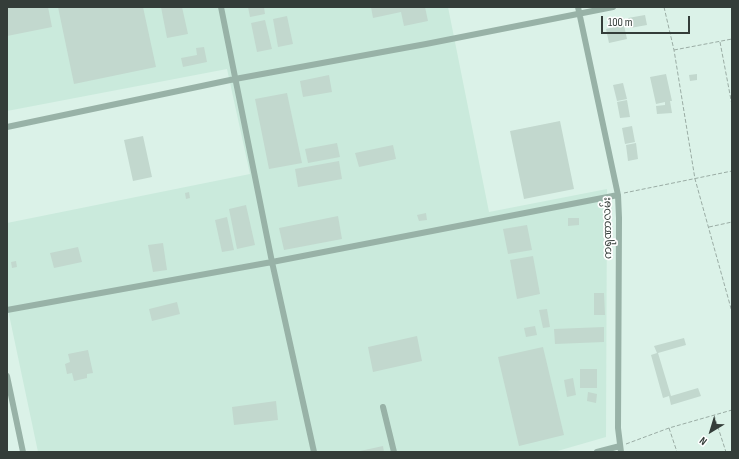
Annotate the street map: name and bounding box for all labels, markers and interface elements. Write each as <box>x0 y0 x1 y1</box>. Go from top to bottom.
scale bar <box>603 8 692 34</box>
text: 100 m <box>608 15 633 30</box>
street label: ကရုဏာလမ်း <box>601 197 615 259</box>
north arrow <box>691 411 731 451</box>
text: N <box>697 434 710 448</box>

